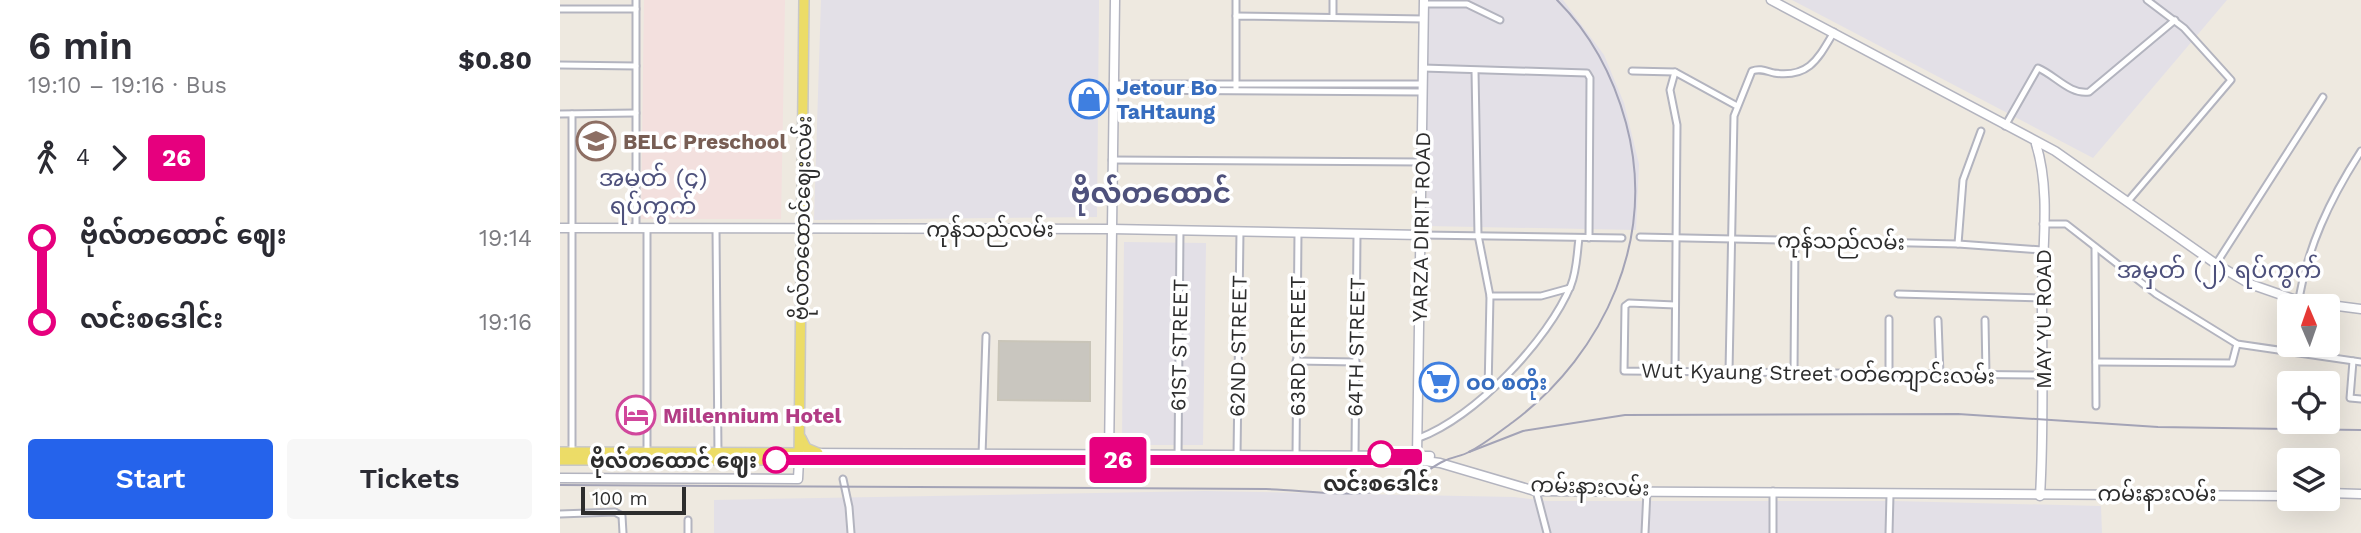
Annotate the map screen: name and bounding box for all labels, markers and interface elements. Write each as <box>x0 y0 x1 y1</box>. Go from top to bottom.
text: 6 min <box>28 24 133 68</box>
text: $0.80 <box>458 45 532 75</box>
text: 19:10 – 19:16 · Bus <box>28 72 227 99</box>
place label: Jetour Bo TaHtaung <box>1116 75 1217 124</box>
shop icon: Jetour Bo TaHtaung <box>1068 78 1110 120</box>
street label: ဗိုလ်တထောင်ဈေးလမ်း <box>785 115 821 321</box>
school or university icon: BELC Preschool <box>575 120 617 162</box>
place label: BELC Preschool <box>623 129 786 154</box>
street label: YARZA DIRIT ROAD <box>1407 131 1435 323</box>
icon: walk <box>28 139 66 177</box>
icon: forward <box>100 139 138 177</box>
text: 4 <box>76 144 90 171</box>
text: 26 <box>162 144 191 172</box>
district label: အမှတ် (၄) ရပ်ကွက် <box>599 162 707 225</box>
district label: ဗိုလ်တထောင် <box>1071 174 1231 216</box>
street label: ကုန်သည်လမ်း <box>926 214 1054 247</box>
text: ဗိုလ်တထောင် ဈေး <box>80 220 287 250</box>
street label: ကုန်သည်လမ်း <box>1777 224 1905 260</box>
text: 19:14 <box>479 225 532 252</box>
street label: MAY YU ROAD <box>2031 249 2056 389</box>
district label: အမှတ် (၂) ရပ်ကွက် <box>2117 254 2321 289</box>
street label: 62ND STREET <box>1224 275 1252 417</box>
street label: 63RD STREET <box>1285 276 1310 416</box>
street label: 64TH STREET <box>1342 277 1370 417</box>
street label: 61ST STREET <box>1165 278 1193 411</box>
north arrow <box>2277 294 2340 357</box>
map controls <box>2277 294 2340 511</box>
text: လင်းစဒေါင်း <box>80 304 223 334</box>
text: 19:16 <box>479 309 532 336</box>
street label: Wut Kyaung Street ဝတ်ကျောင်းလမ်း <box>1641 354 1995 395</box>
supermarket icon: ဝဝ စတိုး <box>1418 361 1460 403</box>
place label: ဝဝ စတိုး <box>1466 367 1547 400</box>
button: locate <box>2277 371 2340 434</box>
hotel icon: Millennium Hotel <box>615 394 657 436</box>
place label: Millennium Hotel <box>663 403 841 428</box>
line badge: 26 <box>1086 437 1150 483</box>
button: Start <box>28 439 273 519</box>
button: Tickets <box>287 439 532 519</box>
marker: လင်းစဒေါင်း <box>1368 441 1394 467</box>
place label: ဗိုလ်တထောင် ဈေး <box>590 445 757 478</box>
text: 26 <box>1103 446 1133 474</box>
marker: ဗိုလ်တထောင် ဈေး <box>763 447 789 473</box>
button: layers <box>2277 448 2340 511</box>
place label: လင်းစဒေါင်း <box>1323 468 1439 496</box>
street label: ကမ်းနားလမ်း <box>1530 468 1650 506</box>
street label: ကမ်းနားလမ်း <box>2098 478 2216 511</box>
scale bar <box>581 484 686 516</box>
text: 100 m <box>592 487 648 510</box>

